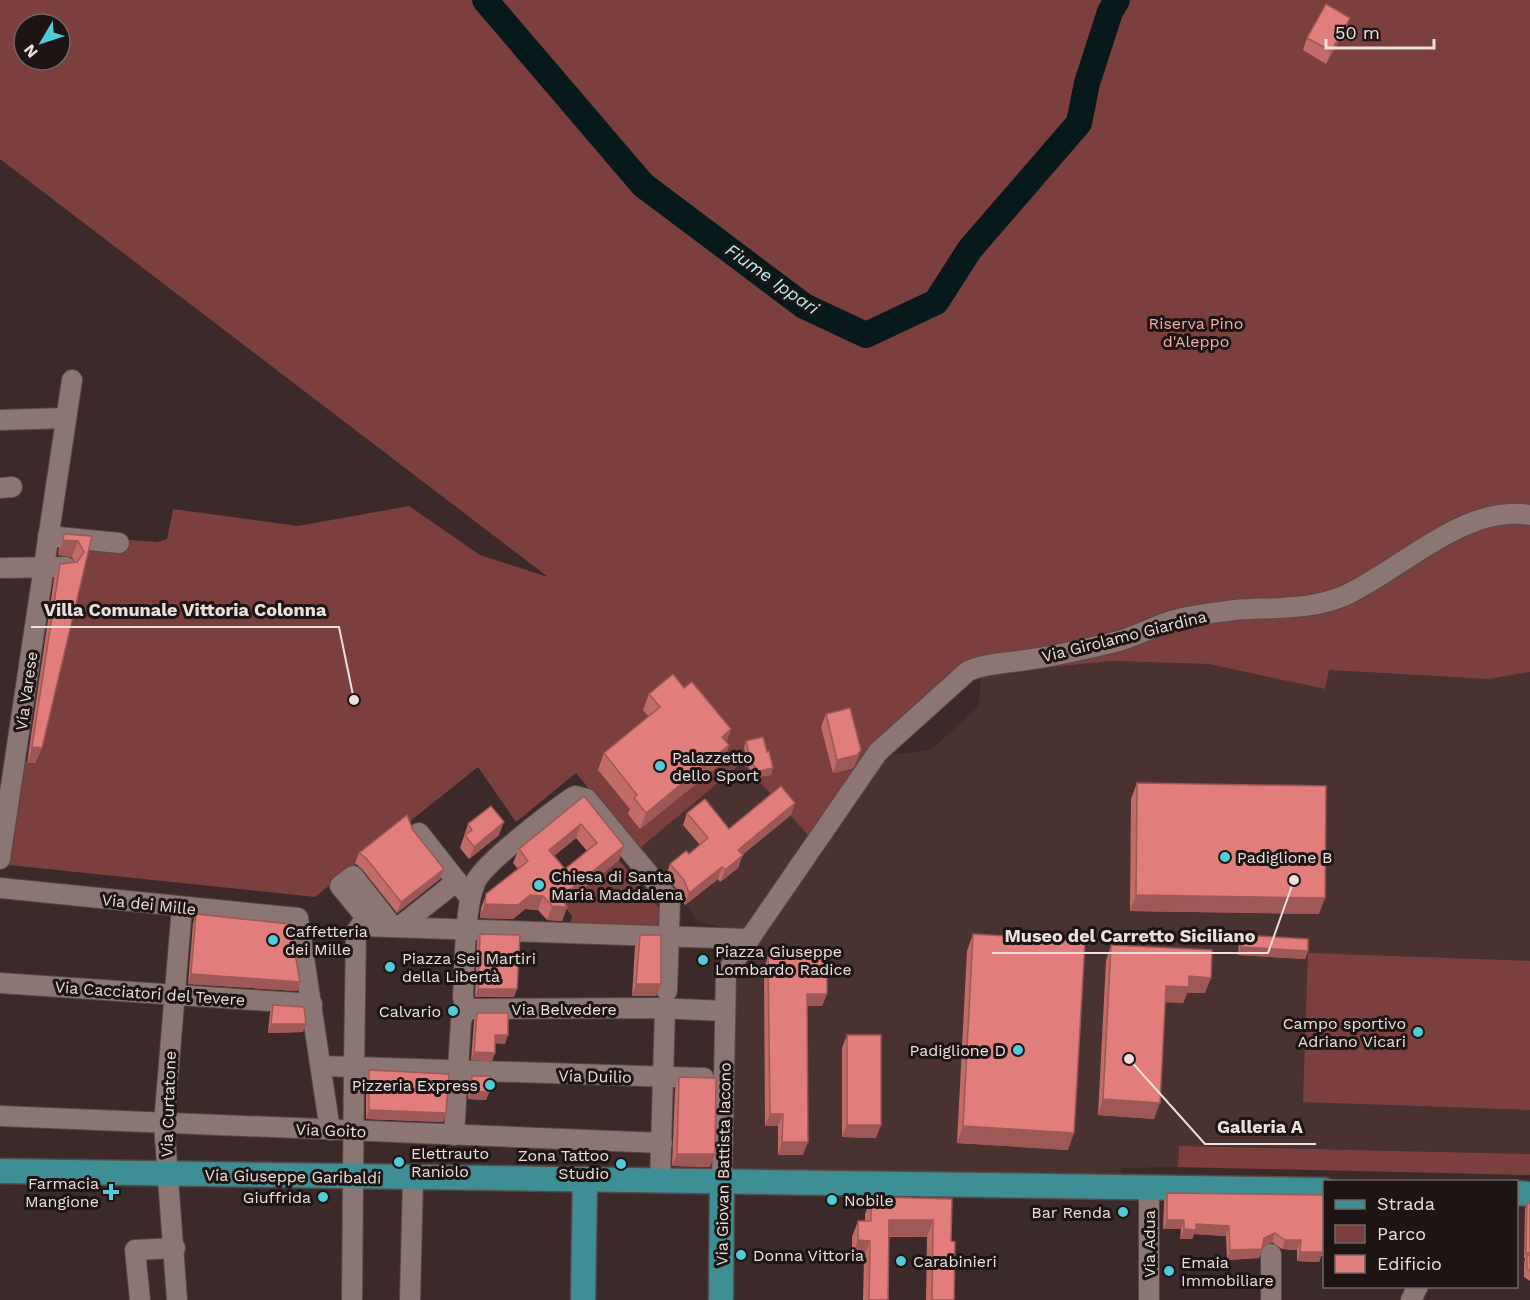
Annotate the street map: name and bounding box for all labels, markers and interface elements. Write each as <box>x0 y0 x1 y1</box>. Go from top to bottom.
north arrow <box>12 12 72 72</box>
scale bar <box>1326 12 1434 50</box>
text: 50 m <box>1335 22 1380 43</box>
text: N <box>20 41 42 62</box>
water label: Fiume Ippari <box>722 239 824 319</box>
park label: Riserva Pino d'Aleppo <box>1149 314 1243 351</box>
callout: Villa Comunale Vittoria Colonna <box>31 591 339 627</box>
text: Villa Comunale Vittoria Colonna <box>44 599 327 620</box>
street label: Via Girolamo Giardina <box>1040 607 1208 666</box>
street label: Via Varese <box>12 650 41 732</box>
place label: Palazzetto dello Sport <box>672 748 759 785</box>
marker: Palazzetto dello Sport <box>653 759 667 773</box>
place label: Padiglione B <box>1237 848 1332 867</box>
marker: Padiglione B <box>1218 850 1232 864</box>
place label: Chiesa di Santa Maria Maddalena <box>551 867 683 904</box>
marker: Chiesa di Santa Maria Maddalena <box>532 878 546 892</box>
street label: Via dei Mille <box>101 890 197 919</box>
callout: Museo del Carretto Siciliano <box>992 917 1268 953</box>
place label: Caffetteria dei Mille <box>285 922 368 959</box>
text: Museo del Carretto Siciliano <box>1005 925 1256 946</box>
marker: Caffetteria dei Mille <box>266 933 280 947</box>
place label: Piazza Giuseppe Lombardo Radice <box>715 942 852 979</box>
place label: Piazza Sei Martiri della Libertà <box>402 949 536 986</box>
marker: Piazza Giuseppe Lombardo Radice <box>696 953 710 967</box>
marker: Piazza Sei Martiri della Libertà <box>383 960 397 974</box>
street label: Via Cacciatori del Tevere <box>54 977 246 1010</box>
street label: Via Belvedere <box>511 1000 617 1019</box>
place label: Calvario <box>379 1002 441 1021</box>
marker: Calvario <box>446 1004 460 1018</box>
place label: Campo sportivo Adriano Vicari <box>1283 1014 1406 1051</box>
marker: Campo sportivo Adriano Vicari <box>1411 1025 1425 1039</box>
place label: Padiglione D <box>910 1041 1006 1060</box>
marker: Padiglione D <box>1011 1043 1025 1057</box>
street label: Via Curtatone <box>157 1050 180 1158</box>
street label: Via Giovan Battista Iacono <box>712 1062 735 1266</box>
street label: Via Duilio <box>558 1066 632 1087</box>
place label: Pizzeria Express <box>352 1076 478 1095</box>
marker: Pizzeria Express <box>483 1078 497 1092</box>
callout: Galleria A <box>1205 1108 1316 1144</box>
text: Galleria A <box>1217 1116 1304 1137</box>
street label: Via Goito <box>295 1120 367 1141</box>
place label: Elettrauto Raniolo <box>411 1144 489 1181</box>
place label: Zona Tattoo Studio <box>518 1146 609 1183</box>
marker: Elettrauto Raniolo <box>392 1155 406 1169</box>
marker: Zona Tattoo Studio <box>614 1157 628 1171</box>
street label: Via Giuseppe Garibaldi <box>205 1165 381 1188</box>
place label: Farmacia Mangione <box>25 1174 99 1211</box>
legend <box>1323 1180 1518 1288</box>
marker: Farmacia Mangione <box>104 1185 118 1199</box>
place label: Giuffrida <box>243 1188 311 1207</box>
marker: Giuffrida <box>316 1190 330 1204</box>
place label: Nobile <box>844 1191 894 1210</box>
marker: Nobile <box>825 1193 839 1207</box>
text: Strada <box>1377 1193 1435 1214</box>
place label: Bar Renda <box>1031 1203 1111 1222</box>
marker: Bar Renda <box>1116 1205 1130 1219</box>
street label: Via Adua <box>1140 1210 1159 1278</box>
text: Parco <box>1377 1223 1426 1244</box>
place label: Donna Vittoria <box>753 1246 864 1265</box>
marker: Donna Vittoria <box>734 1248 748 1262</box>
place label: Carabinieri <box>913 1252 997 1271</box>
place label: Emaia Immobiliare <box>1181 1253 1274 1290</box>
text: Edificio <box>1377 1253 1442 1274</box>
marker: Carabinieri <box>894 1254 908 1268</box>
marker: Emaia Immobiliare <box>1162 1264 1176 1278</box>

